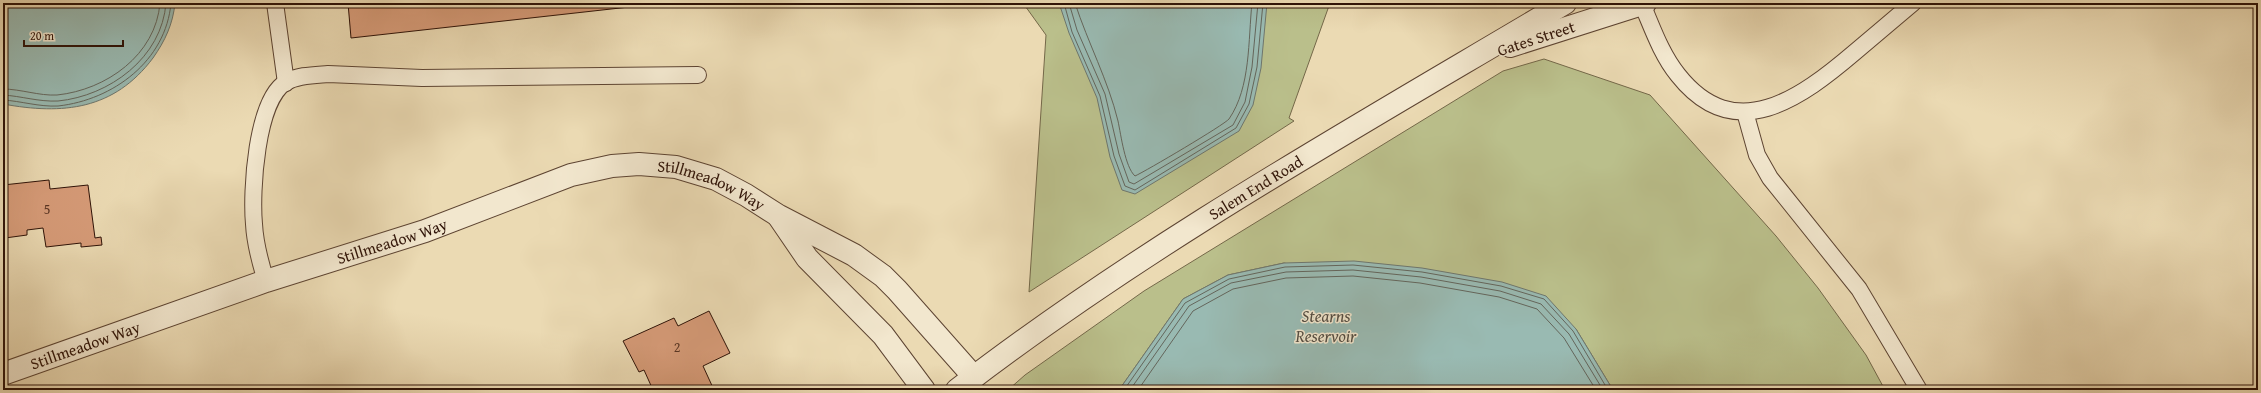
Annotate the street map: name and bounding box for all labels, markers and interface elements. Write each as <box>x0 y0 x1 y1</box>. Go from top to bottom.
street label: Gates Street <box>1494 14 1578 62</box>
scale bar <box>24 22 123 48</box>
text: 20 m <box>30 27 54 44</box>
street label: Salem End Road <box>1204 149 1308 226</box>
street label: Stillmeadow Way <box>656 154 770 216</box>
house number: 5 <box>44 199 50 219</box>
street label: Stillmeadow Way <box>334 212 451 270</box>
water label: Stearns Reservoir <box>1295 303 1357 348</box>
street label: Stillmeadow Way <box>27 315 143 375</box>
house number: 2 <box>674 337 680 357</box>

